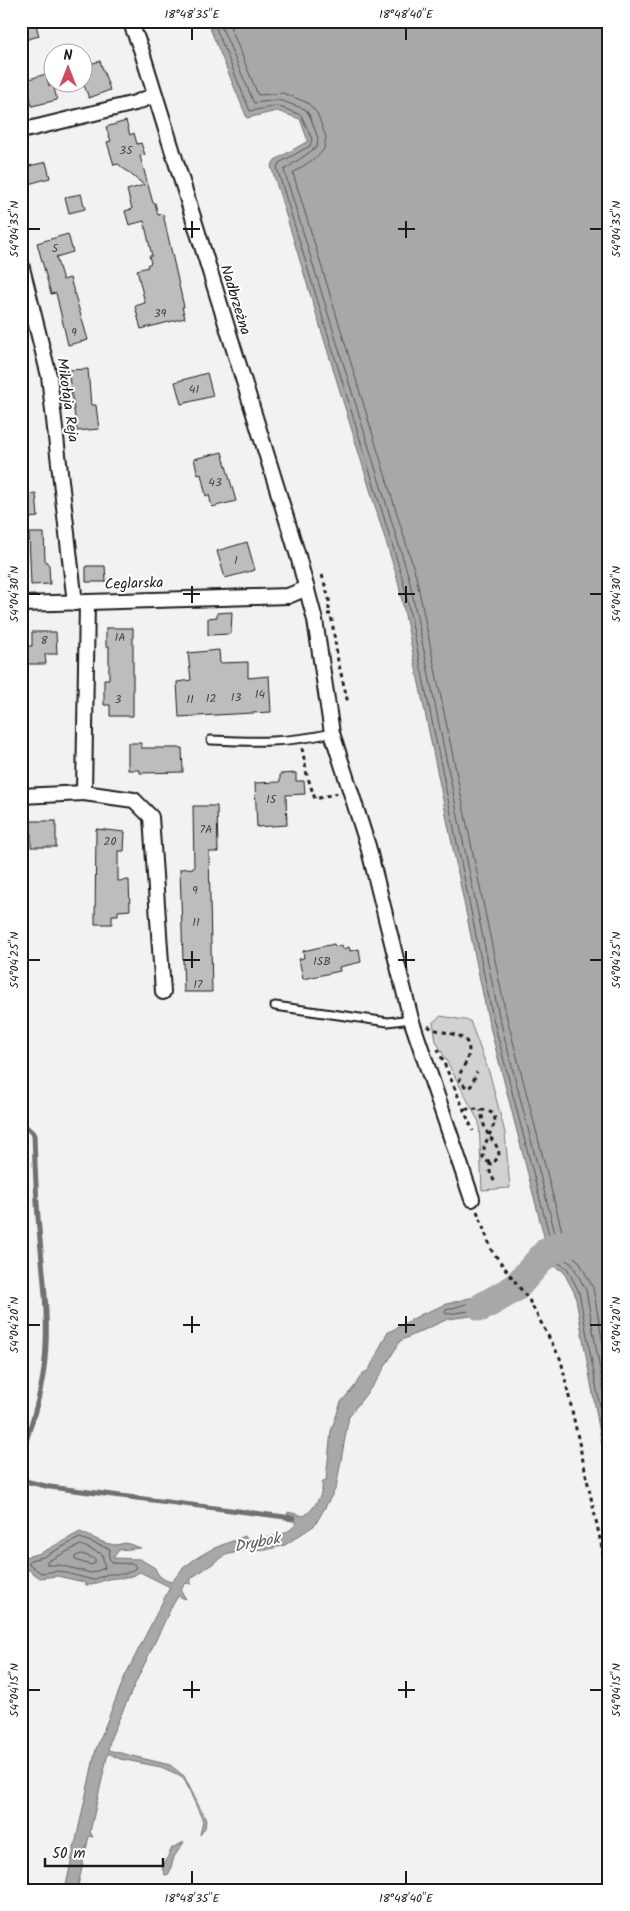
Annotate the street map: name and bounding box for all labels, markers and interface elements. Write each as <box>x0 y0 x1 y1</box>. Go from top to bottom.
text: 18°48'35"E <box>165 5 220 24</box>
text: 18°48'40"E <box>379 5 434 24</box>
north arrow <box>42 42 92 92</box>
text: N <box>64 45 73 67</box>
house number: 35 <box>119 141 134 160</box>
text: 54°04'35"N <box>5 201 24 257</box>
text: 54°04'35"N <box>607 201 626 257</box>
house number: 5 <box>52 239 60 258</box>
street label: Nadbrzeżna <box>213 262 257 338</box>
house number: 39 <box>154 304 166 323</box>
house number: 9 <box>71 323 77 342</box>
street label: Mikołaja Reja <box>49 356 85 444</box>
house number: 41 <box>189 380 199 399</box>
house number: 43 <box>208 473 222 492</box>
house number: 1 <box>234 551 238 570</box>
text: 54°04'30"N <box>5 566 24 622</box>
text: 54°04'30"N <box>607 566 626 622</box>
street label: Ceglarska <box>104 571 164 597</box>
house number: 1A <box>114 628 126 647</box>
house number: 8 <box>40 631 48 650</box>
house number: 14 <box>255 685 266 704</box>
house number: 13 <box>231 688 241 707</box>
house number: 12 <box>206 689 216 708</box>
house number: 3 <box>115 690 122 709</box>
house number: 11 <box>186 690 194 709</box>
house number: 15 <box>266 790 278 809</box>
house number: 7A <box>200 820 212 839</box>
house number: 20 <box>104 832 116 851</box>
house number: 9 <box>192 881 198 900</box>
house number: 11 <box>192 913 200 932</box>
text: 54°04'25"N <box>5 932 24 989</box>
text: 54°04'25"N <box>607 932 626 989</box>
house number: 15B <box>313 952 331 971</box>
house number: 17 <box>193 975 203 994</box>
text: 54°04'20"N <box>5 1297 24 1353</box>
text: 54°04'20"N <box>607 1297 626 1353</box>
water label: Drybok <box>232 1526 285 1560</box>
text: 54°04'15"N <box>5 1663 24 1717</box>
text: 54°04'15"N <box>607 1663 626 1717</box>
scale bar <box>45 1836 162 1868</box>
text: 50 m <box>52 1842 86 1866</box>
text: 18°48'35"E <box>165 1889 220 1908</box>
text: 18°48'40"E <box>379 1889 434 1908</box>

